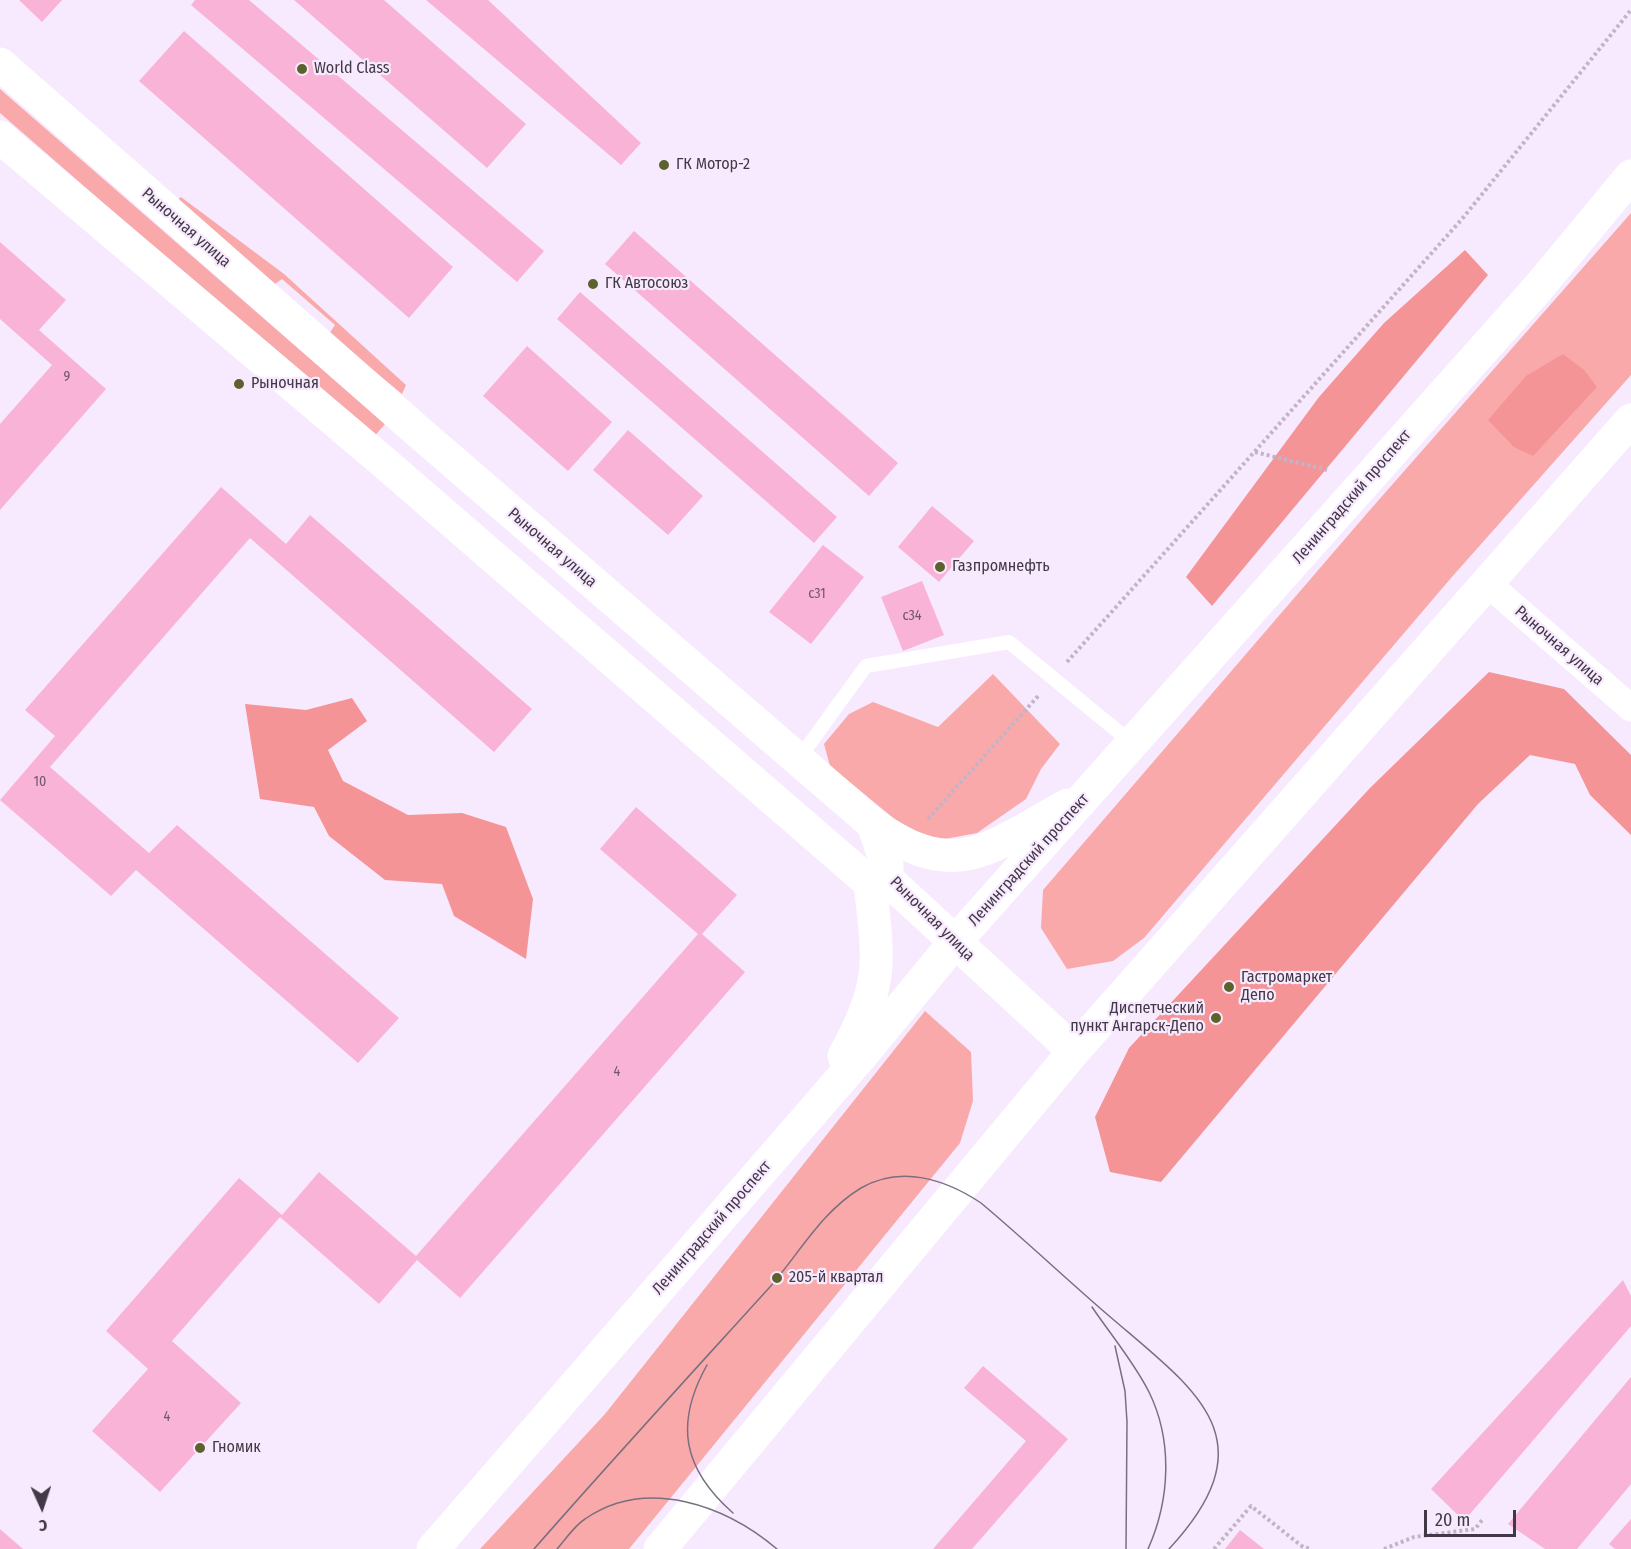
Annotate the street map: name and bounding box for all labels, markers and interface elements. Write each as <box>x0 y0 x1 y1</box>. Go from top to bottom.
place label: World Class <box>314 59 390 79</box>
marker: World Class <box>295 62 309 76</box>
place label: ГК Мотор-2 <box>676 155 750 175</box>
marker: ГК Мотор-2 <box>657 158 671 172</box>
street label: Рыночная улица <box>138 184 234 272</box>
place label: ГК Автосоюз <box>605 274 688 294</box>
marker: ГК Автосоюз <box>586 277 600 291</box>
house number: 9 <box>64 369 70 385</box>
place label: Рыночная <box>251 374 319 394</box>
marker: Рыночная <box>232 377 246 391</box>
street label: Ленинградский проспект <box>1289 426 1415 568</box>
street label: Рыночная улица <box>504 504 600 592</box>
place label: Газпромнефть <box>952 557 1050 577</box>
marker: Газпромнефть <box>933 560 947 574</box>
house number: с31 <box>808 586 826 602</box>
street label: Рыночная улица <box>1511 602 1607 690</box>
house number: с34 <box>902 608 922 624</box>
house number: 10 <box>34 774 46 790</box>
street label: Ленинградский проспект <box>965 790 1093 930</box>
street label: Рыночная улица <box>886 873 978 965</box>
place label: Гастромаркет Депо <box>1241 968 1332 1006</box>
marker: Гастромаркет Депо <box>1222 980 1236 994</box>
place label: Диспетческий пункт Ангарск-Депо <box>1070 999 1204 1037</box>
marker: Диспетческий пункт Ангарск-Депо <box>1209 1011 1223 1025</box>
house number: 4 <box>614 1064 620 1080</box>
street label: Ленинградский проспект <box>649 1157 775 1299</box>
place label: 205-й квартал <box>789 1268 883 1288</box>
marker: 205-й квартал <box>770 1271 784 1285</box>
house number: 4 <box>164 1409 170 1425</box>
place label: Гномик <box>212 1438 261 1458</box>
marker: Гномик <box>193 1441 207 1455</box>
north arrow <box>12 1477 72 1537</box>
scale bar <box>1427 1498 1518 1536</box>
text: 20 m <box>1435 1509 1470 1531</box>
text: С <box>38 1516 48 1535</box>

